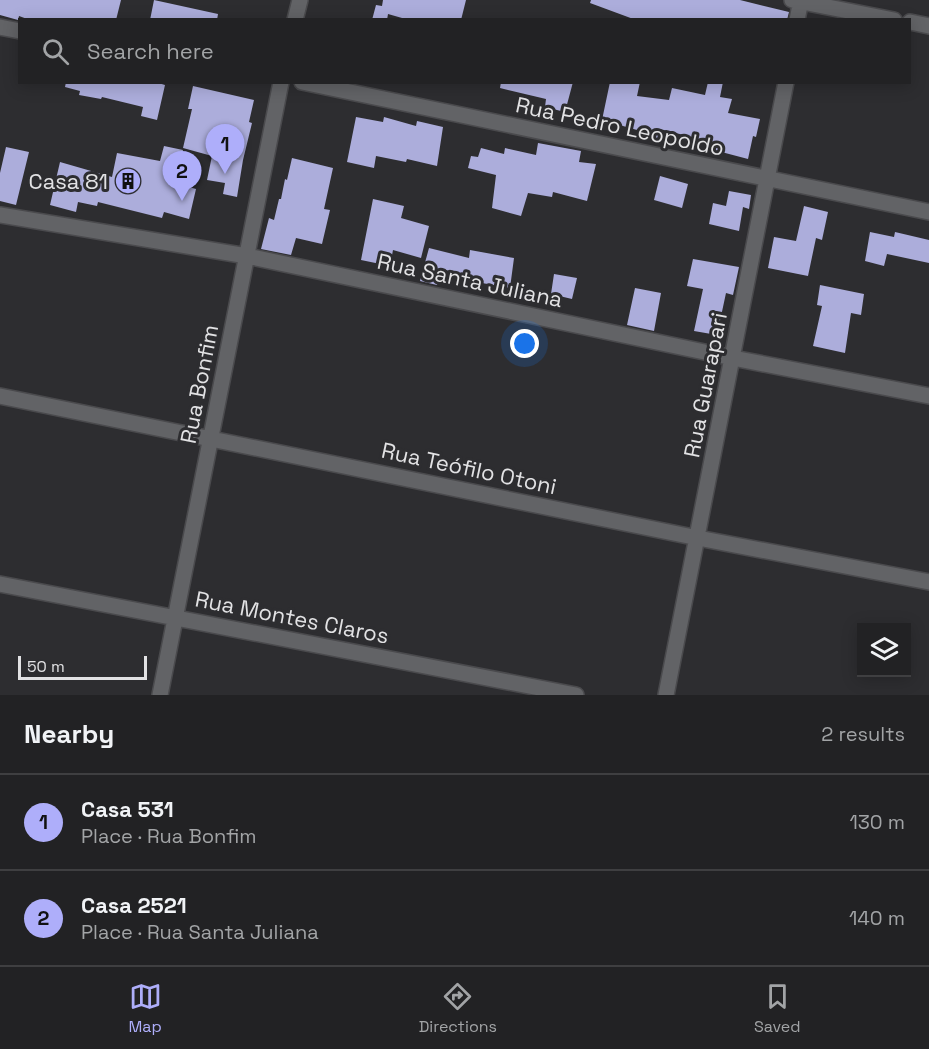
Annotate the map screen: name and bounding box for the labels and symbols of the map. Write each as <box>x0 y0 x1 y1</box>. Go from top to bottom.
street label: Rua Pedro Leopoldo <box>513 90 727 162</box>
pin: 1 <box>206 124 244 174</box>
pin: 2 <box>162 152 201 201</box>
building icon: Casa 81 <box>113 166 143 196</box>
place label: Casa 81 <box>29 167 108 195</box>
street label: Rua Santa Juliana <box>375 247 566 313</box>
street label: Rua Guarapari <box>677 310 733 460</box>
street label: Rua Bonfim <box>174 322 224 446</box>
your location <box>510 329 539 358</box>
street label: Rua Teófilo Otoni <box>379 436 559 500</box>
street label: Rua Montes Claros <box>193 584 391 650</box>
scale bar <box>18 653 147 680</box>

